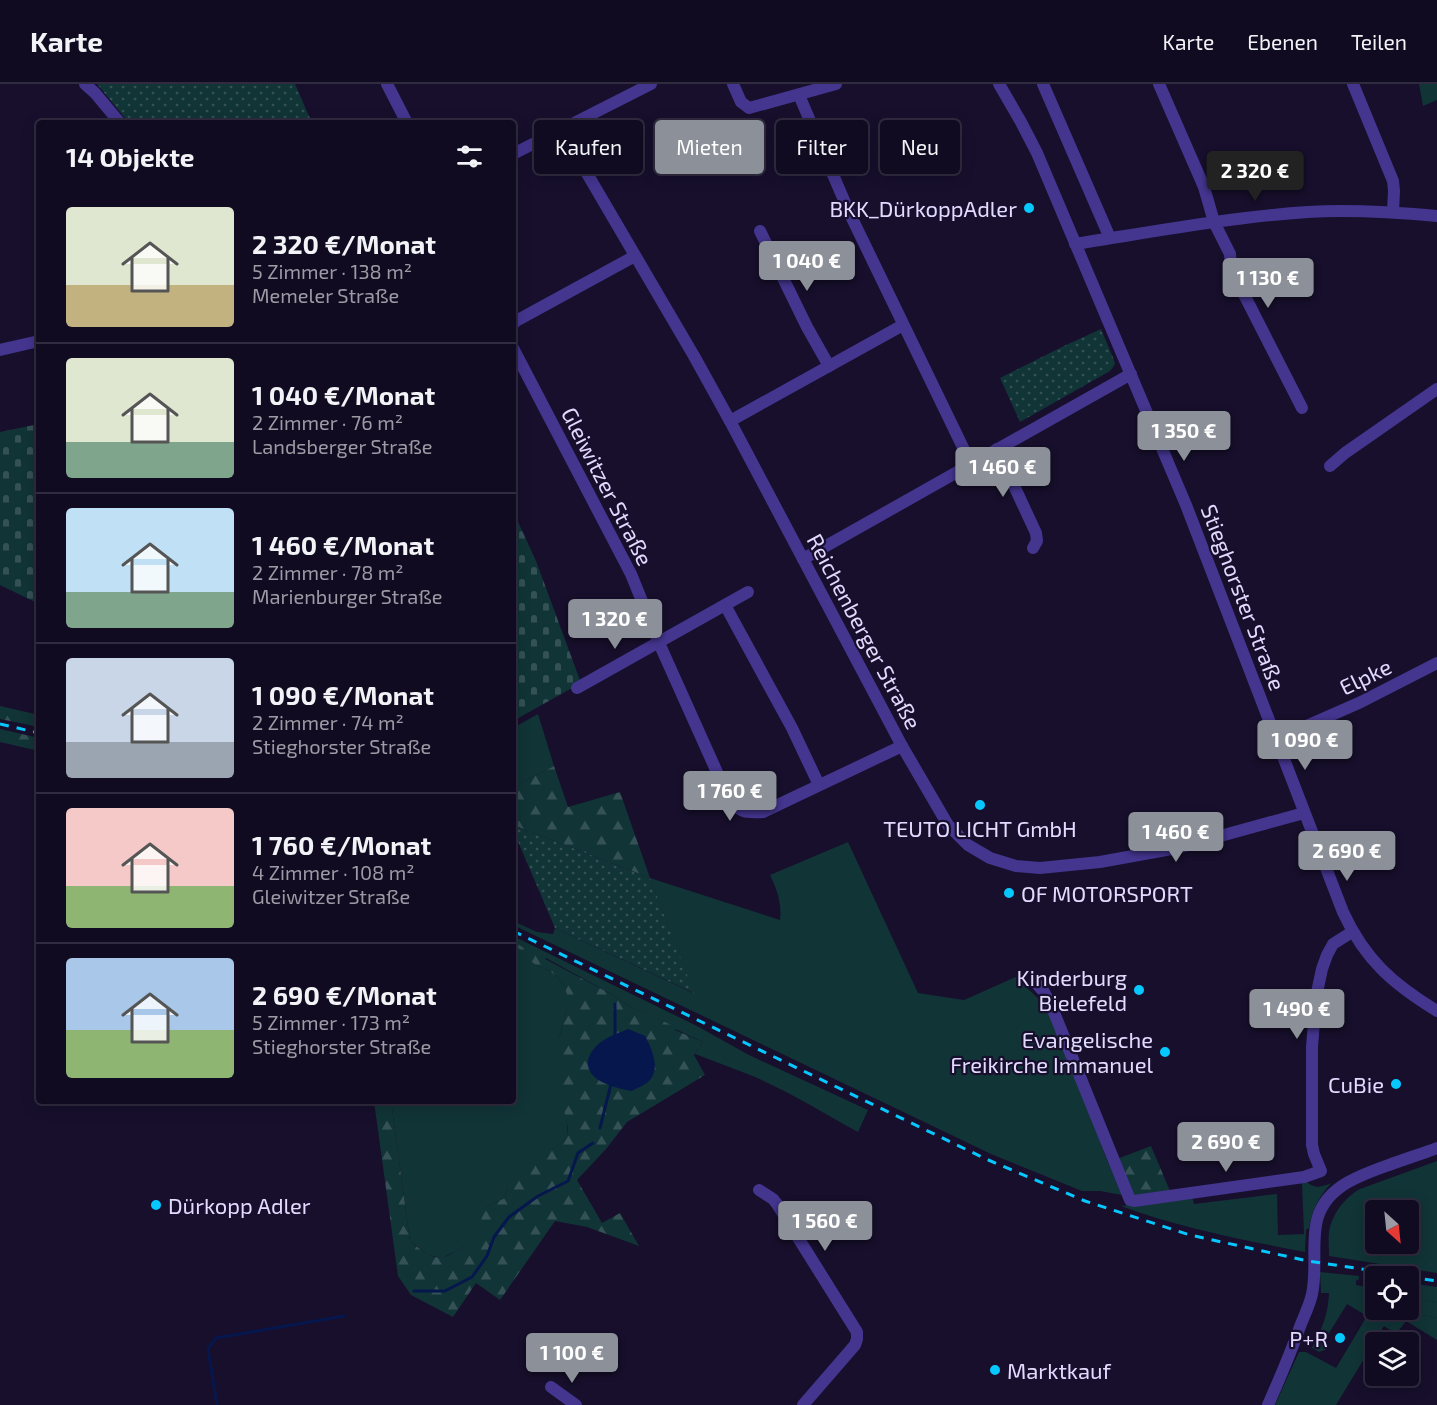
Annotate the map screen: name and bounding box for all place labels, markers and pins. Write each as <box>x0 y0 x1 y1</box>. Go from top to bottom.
pin: 2 320 € <box>1200 151 1310 202</box>
place label: BKK_DürkoppAdler <box>829 195 1017 221</box>
marker: BKK_DürkoppAdler <box>1022 201 1036 215</box>
pin: 1 040 € <box>752 241 862 292</box>
pin: 1 130 € <box>1213 258 1323 309</box>
pin: 1 350 € <box>1129 411 1239 462</box>
pin: 1 460 € <box>948 447 1058 498</box>
pin: 1 320 € <box>560 599 670 650</box>
pin: 1 090 € <box>1250 720 1360 771</box>
pin: 1 760 € <box>675 771 785 822</box>
marker: TEUTO LICHT GmbH <box>973 798 987 812</box>
pin: 1 460 € <box>1121 812 1231 863</box>
place label: TEUTO LICHT GmbH <box>883 815 1077 841</box>
pin: 2 690 € <box>1292 831 1402 882</box>
place label: OF MOTORSPORT <box>1021 880 1193 906</box>
marker: OF MOTORSPORT <box>1002 886 1016 900</box>
place label: Kinderburg Bielefeld <box>1016 964 1127 1015</box>
marker: Kinderburg Bielefeld <box>1132 983 1146 997</box>
pin: 1 490 € <box>1242 989 1352 1040</box>
place label: Evangelische Freikirche Immanuel <box>950 1026 1153 1077</box>
marker: Evangelische Freikirche Immanuel <box>1158 1045 1172 1059</box>
place label: CuBie <box>1328 1071 1384 1097</box>
marker: CuBie <box>1389 1077 1403 1091</box>
pin: 2 690 € <box>1171 1122 1281 1173</box>
place label: Dürkopp Adler <box>168 1192 311 1218</box>
marker: Dürkopp Adler <box>149 1198 163 1212</box>
pin: 1 560 € <box>770 1201 880 1252</box>
place label: P+R <box>1289 1325 1328 1351</box>
marker: P+R <box>1333 1331 1347 1345</box>
pin: 1 100 € <box>517 1333 627 1384</box>
place label: Marktkauf <box>1007 1357 1112 1383</box>
marker: Marktkauf <box>988 1363 1002 1377</box>

